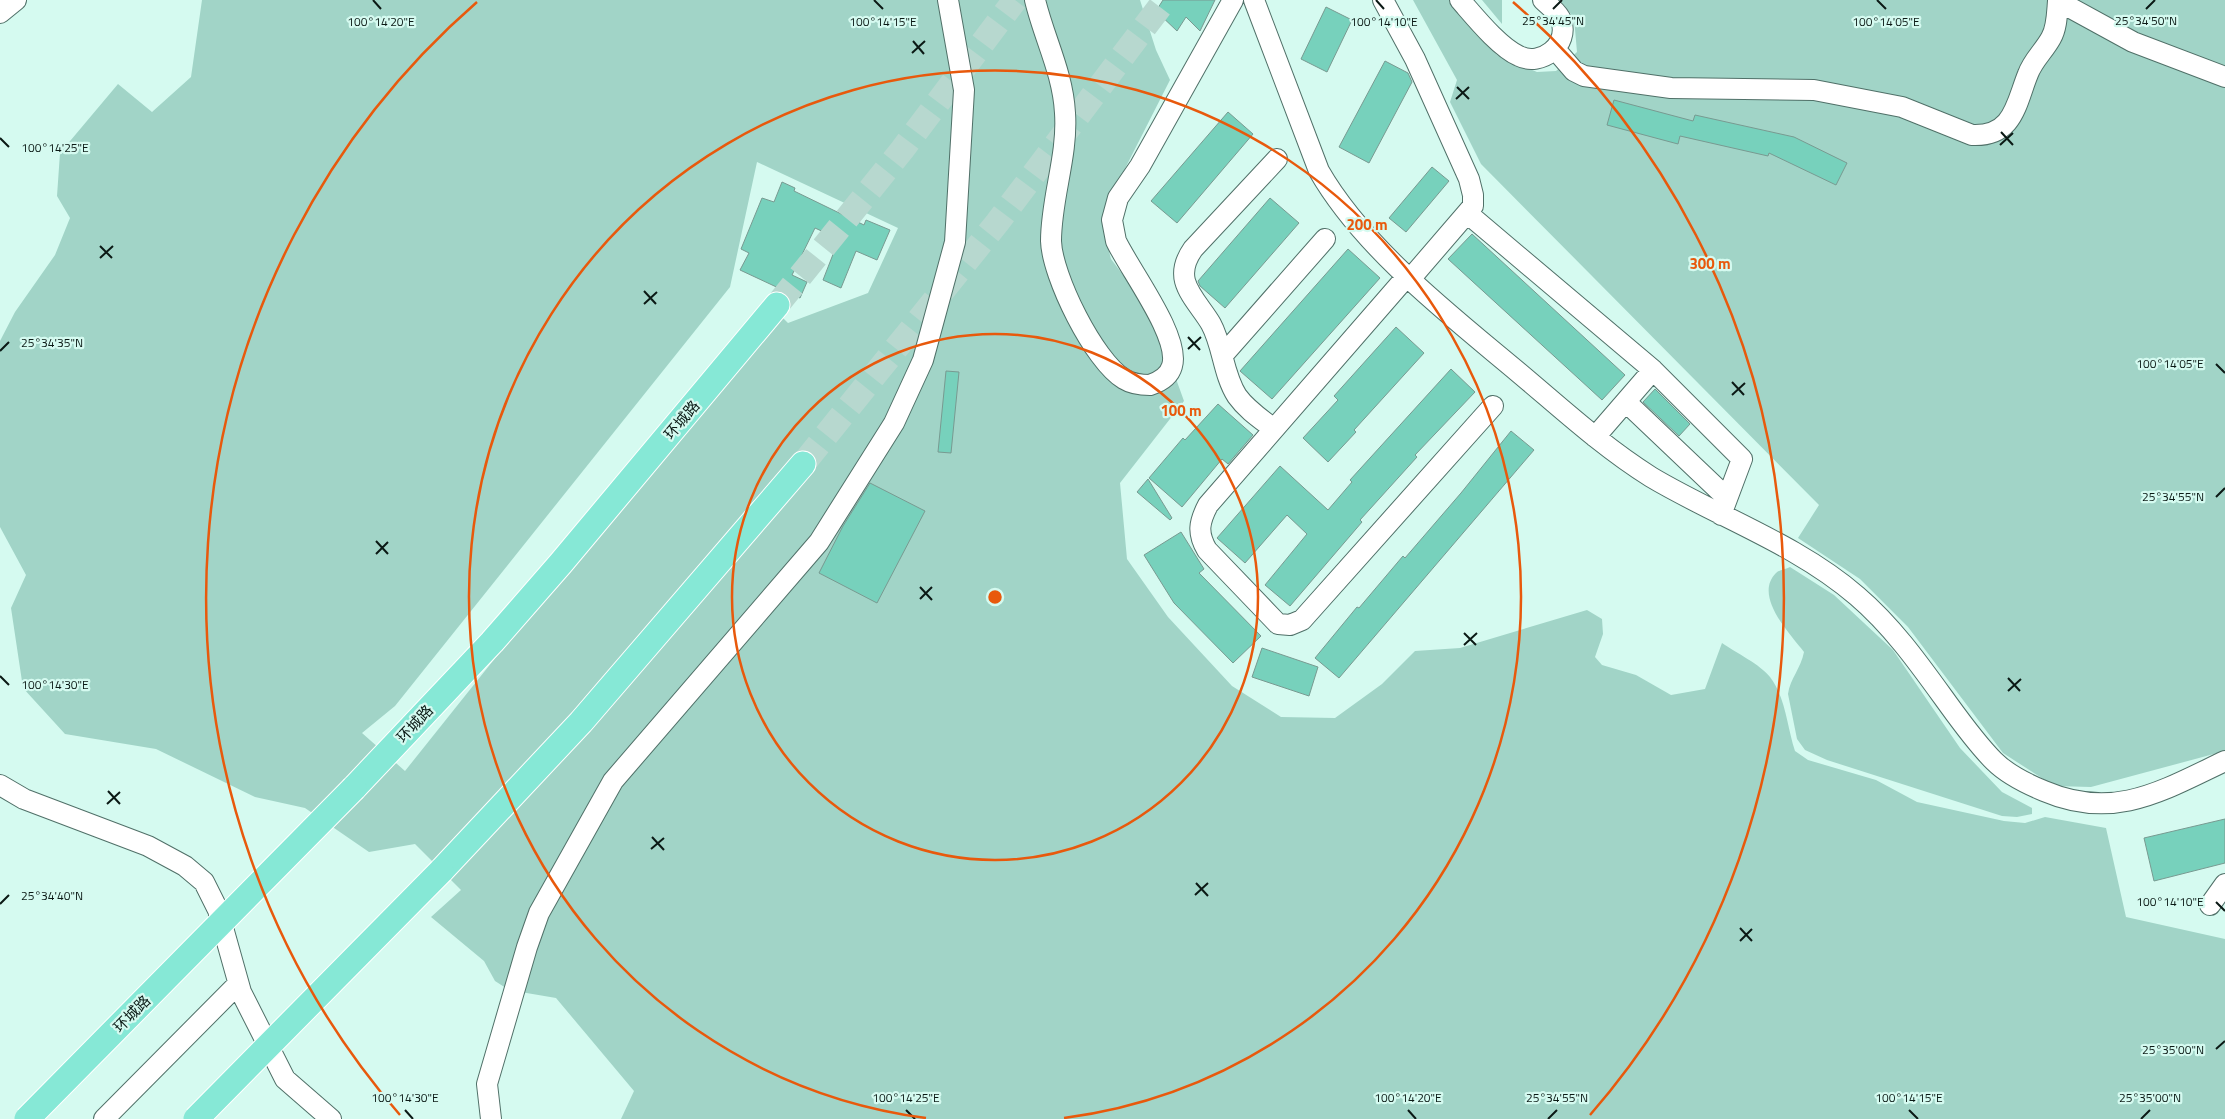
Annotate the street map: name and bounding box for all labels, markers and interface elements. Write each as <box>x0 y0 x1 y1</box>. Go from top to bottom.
text: 25°34'45"N <box>1522 11 1584 30</box>
text: 25°34'50"N <box>2115 11 2177 30</box>
text: 100°14'20"E <box>347 12 415 31</box>
text: 100°14'15"E <box>849 12 917 31</box>
text: 100°14'10"E <box>1350 12 1418 31</box>
text: 100°14'05"E <box>1852 12 1920 31</box>
text: 100°14'25"E <box>21 138 89 157</box>
text: 200 m <box>1346 213 1388 236</box>
text: 300 m <box>1689 252 1731 275</box>
text: 25°34'35"N <box>21 333 83 352</box>
text: 100°14'05"E <box>2136 354 2204 373</box>
street label: 环城路 <box>658 395 705 444</box>
text: 100 m <box>1160 399 1202 422</box>
text: 25°34'55"N <box>2142 487 2204 506</box>
centre of rings <box>986 588 1004 606</box>
text: 100°14'30"E <box>21 675 89 694</box>
street label: 环城路 <box>391 699 438 748</box>
text: 25°34'40"N <box>21 886 83 905</box>
text: 100°14'10"E <box>2136 892 2204 911</box>
street label: 环城路 <box>108 990 156 1038</box>
text: 25°35'00"N <box>2142 1040 2204 1059</box>
text: 100°14'30"E <box>371 1088 439 1107</box>
text: 100°14'25"E <box>872 1088 940 1107</box>
text: 100°14'20"E <box>1374 1088 1442 1107</box>
text: 25°34'55"N <box>1526 1088 1588 1107</box>
text: 100°14'15"E <box>1875 1088 1943 1107</box>
text: 25°35'00"N <box>2119 1088 2181 1107</box>

